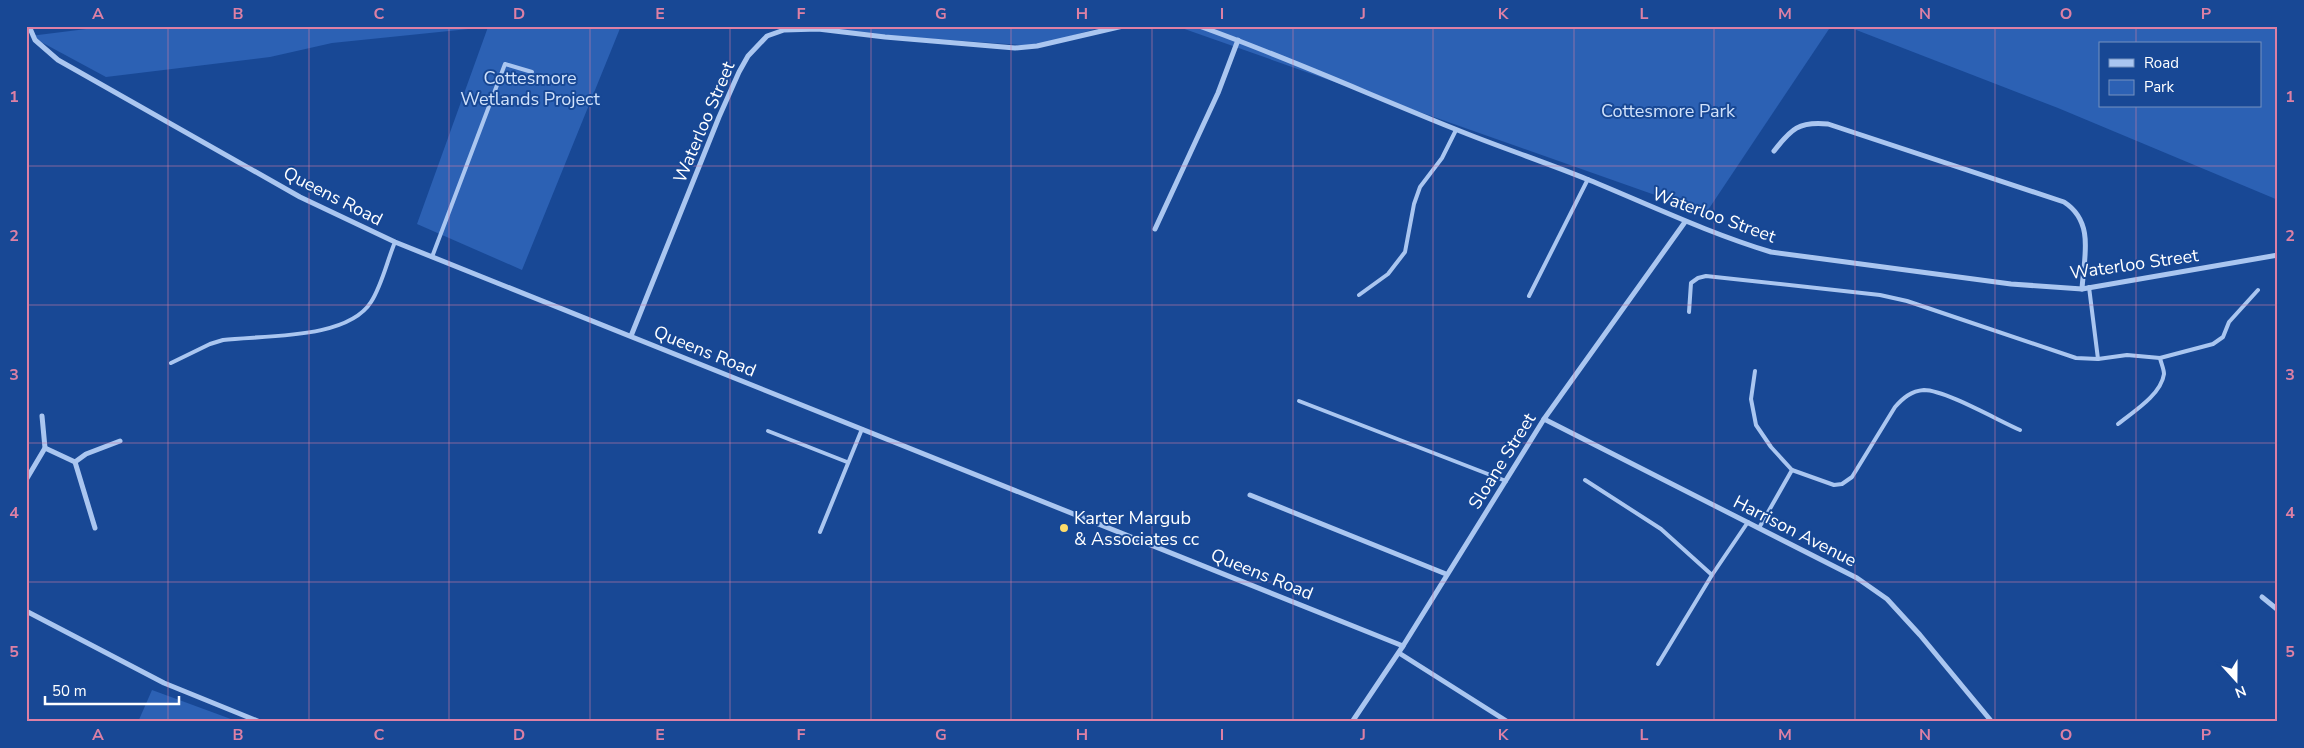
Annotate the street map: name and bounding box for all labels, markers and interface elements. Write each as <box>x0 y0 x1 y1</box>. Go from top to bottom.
text: A <box>92 3 104 25</box>
text: B <box>232 3 244 25</box>
text: C <box>374 3 385 25</box>
text: D <box>513 3 525 25</box>
text: E <box>655 3 665 25</box>
text: F <box>797 3 806 25</box>
text: G <box>935 3 947 25</box>
text: H <box>1076 3 1088 25</box>
text: I <box>1220 3 1224 25</box>
text: J <box>1359 3 1366 25</box>
text: K <box>1498 3 1510 25</box>
text: L <box>1640 3 1649 25</box>
text: M <box>1778 3 1792 25</box>
text: N <box>1919 3 1931 25</box>
text: O <box>2060 3 2072 25</box>
text: P <box>2201 3 2211 25</box>
legend <box>2099 42 2262 108</box>
text: Road <box>2144 53 2179 73</box>
street label: Waterloo Street <box>668 57 741 186</box>
park label: Cottesmore Wetlands Project <box>460 66 600 111</box>
text: Park <box>2144 77 2174 97</box>
text: 1 <box>9 86 19 108</box>
text: 1 <box>2285 86 2295 108</box>
park label: Cottesmore Park <box>1601 99 1736 123</box>
street label: Queens Road <box>279 161 387 231</box>
street label: Waterloo Street <box>1649 182 1780 249</box>
text: 2 <box>9 225 19 247</box>
text: 2 <box>2285 225 2295 247</box>
street label: Waterloo Street <box>2068 243 2201 285</box>
street label: Queens Road <box>650 320 760 382</box>
text: 3 <box>9 364 19 386</box>
text: 3 <box>2285 364 2295 386</box>
street label: Sloane Street <box>1463 408 1542 514</box>
street label: Harrison Avenue <box>1729 490 1861 572</box>
text: 4 <box>9 502 19 524</box>
text: 4 <box>2285 502 2295 524</box>
place label: Karter Margub & Associates cc <box>1074 506 1199 551</box>
marker: Karter Margub & Associates cc <box>1058 522 1070 534</box>
street label: Queens Road <box>1207 543 1317 605</box>
text: 5 <box>9 641 19 663</box>
text: 5 <box>2285 641 2295 663</box>
north arrow <box>2212 656 2262 706</box>
scale bar <box>45 673 179 705</box>
text: 50 m <box>52 681 87 701</box>
text: N <box>2232 681 2249 702</box>
text: A <box>92 724 104 746</box>
text: B <box>232 724 244 746</box>
text: C <box>374 724 385 746</box>
text: D <box>513 724 525 746</box>
text: E <box>655 724 665 746</box>
text: F <box>797 724 806 746</box>
text: G <box>935 724 947 746</box>
text: H <box>1076 724 1088 746</box>
text: I <box>1220 724 1224 746</box>
text: J <box>1359 724 1366 746</box>
text: K <box>1498 724 1510 746</box>
text: L <box>1640 724 1649 746</box>
text: M <box>1778 724 1792 746</box>
text: N <box>1919 724 1931 746</box>
text: O <box>2060 724 2072 746</box>
text: P <box>2201 724 2211 746</box>

